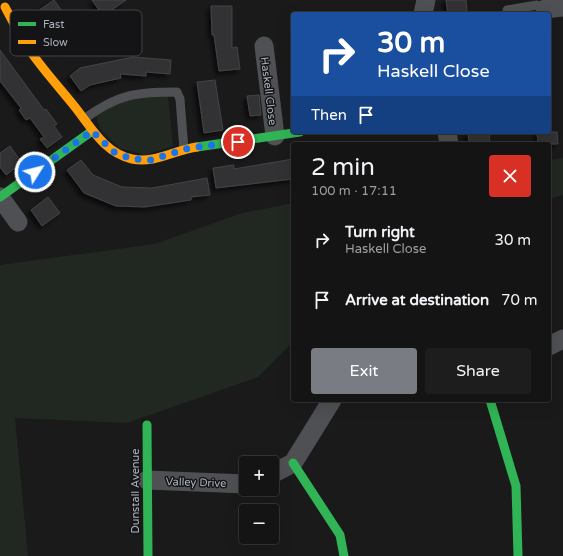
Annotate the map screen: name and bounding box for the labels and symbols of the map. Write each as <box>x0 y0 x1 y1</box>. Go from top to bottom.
legend <box>10 10 142 56</box>
text: Fast <box>43 18 64 31</box>
text: Slow <box>43 36 68 49</box>
street label: Haskell Close <box>258 56 279 126</box>
pin <box>221 125 255 159</box>
position arrow <box>14 151 56 193</box>
street label: Dunstall Avenue <box>129 449 142 533</box>
street label: Valley Drive <box>165 475 227 490</box>

